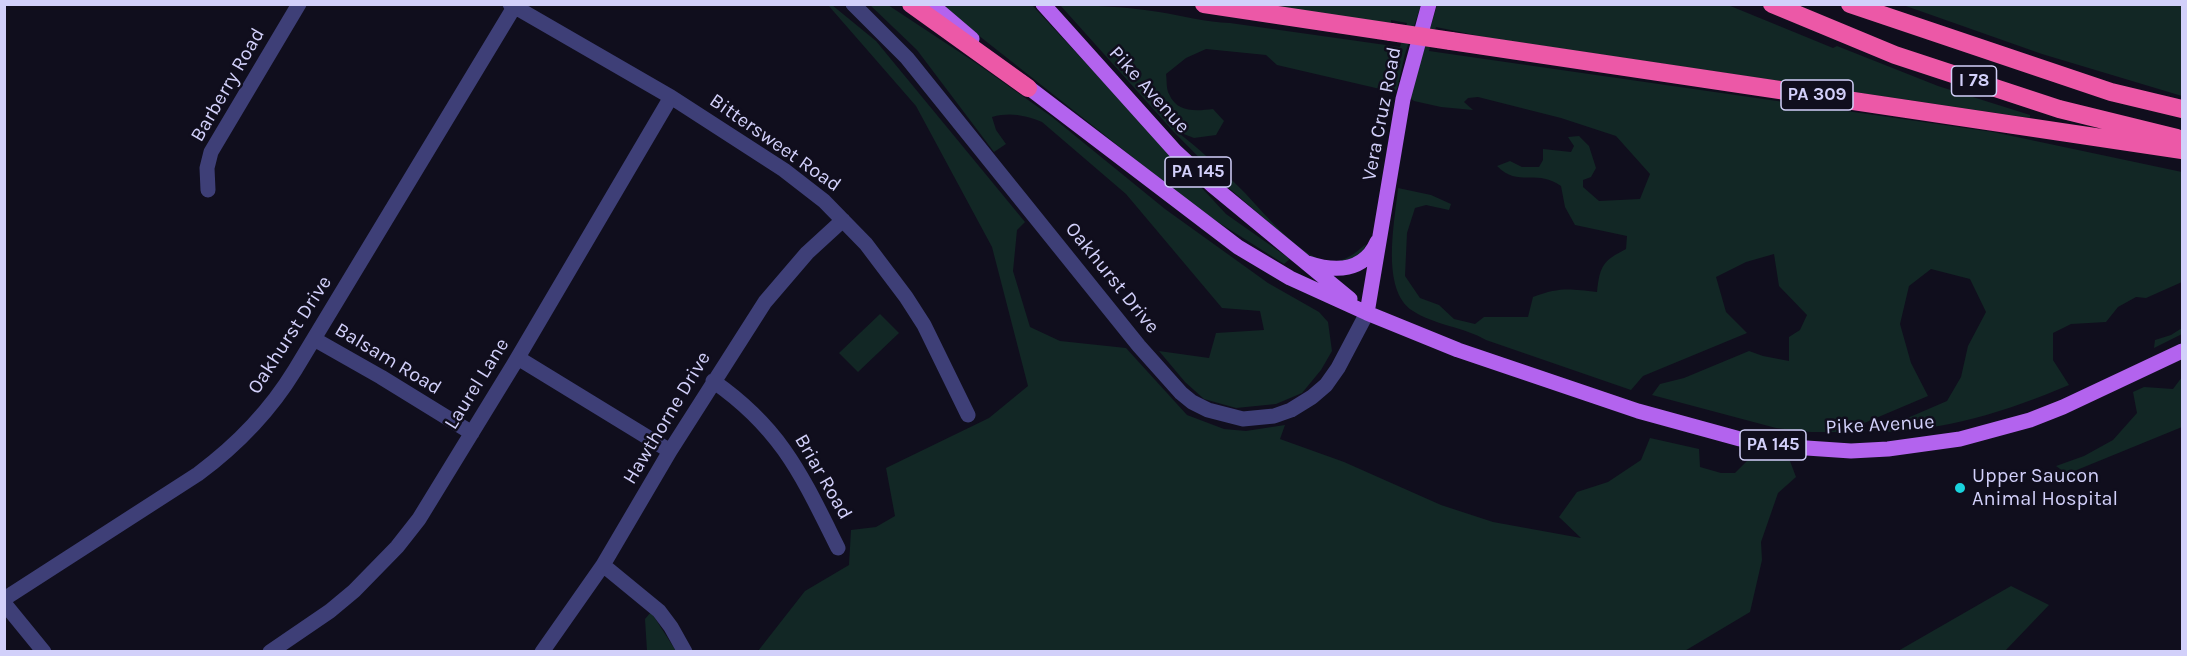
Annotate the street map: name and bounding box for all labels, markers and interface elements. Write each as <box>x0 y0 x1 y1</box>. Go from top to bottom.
street label: Barberry Road <box>186 24 270 146</box>
street label: Pike Avenue <box>1104 41 1194 139</box>
street label: Vera Cruz Road <box>1357 45 1407 183</box>
road number: I 78 <box>1952 66 1996 96</box>
road number: PA 309 <box>1781 80 1853 110</box>
street label: Bittersweet Road <box>705 89 845 197</box>
road number: PA 145 <box>1165 157 1231 187</box>
street label: Oakhurst Drive <box>1060 218 1164 338</box>
street label: Oakhurst Drive <box>243 271 337 399</box>
street label: Balsam Road <box>330 318 446 400</box>
street label: Laurel Lane <box>440 334 514 434</box>
street label: Hawthorne Drive <box>618 347 716 489</box>
street label: Pike Avenue <box>1825 410 1935 440</box>
street label: Briar Road <box>789 430 857 524</box>
road number: PA 145 <box>1740 430 1806 460</box>
place label: Upper Saucon Animal Hospital <box>1972 464 2118 511</box>
marker: Upper Saucon Animal Hospital <box>1953 481 1967 495</box>

